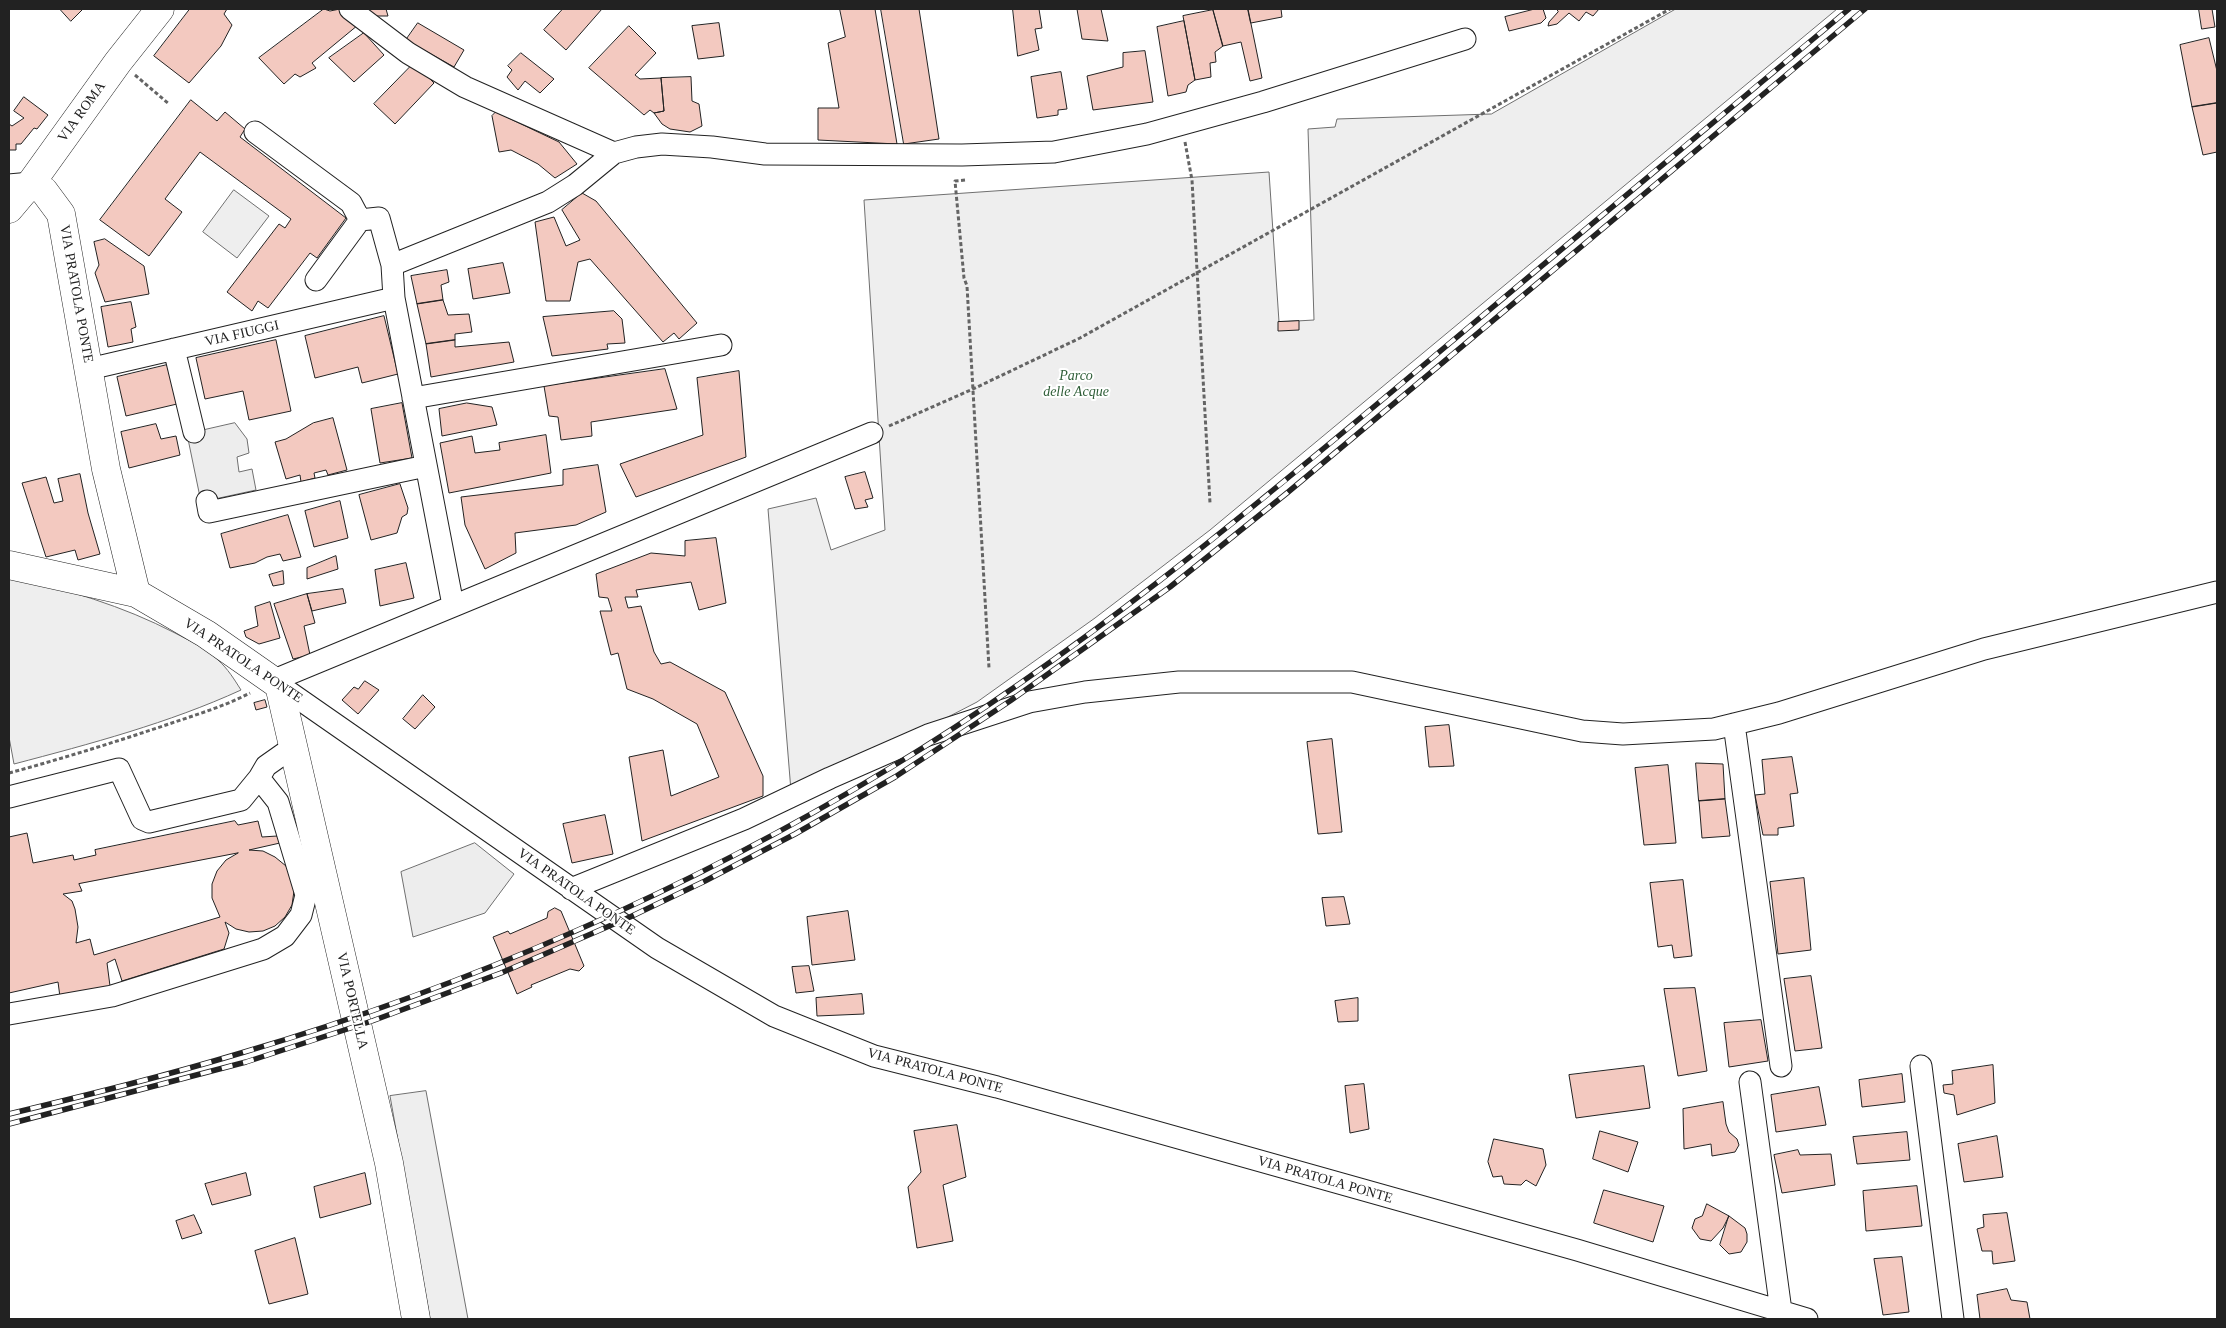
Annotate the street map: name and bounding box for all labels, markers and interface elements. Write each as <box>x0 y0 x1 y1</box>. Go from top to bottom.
street label: VIA ROMA <box>55 79 109 145</box>
street label: VIA PRATOLA PONTE <box>56 224 96 364</box>
street label: VIA FIUGGI <box>203 317 281 351</box>
park label: Parco delle Acque <box>1043 368 1109 401</box>
street label: VIA PRATOLA PONTE <box>180 615 306 707</box>
street label: VIA PRATOLA PONTE <box>514 845 638 939</box>
street label: VIA PORTELLA <box>333 951 371 1051</box>
street label: VIA PRATOLA PONTE <box>865 1045 1005 1097</box>
street label: VIA PRATOLA PONTE <box>1256 1153 1394 1207</box>

